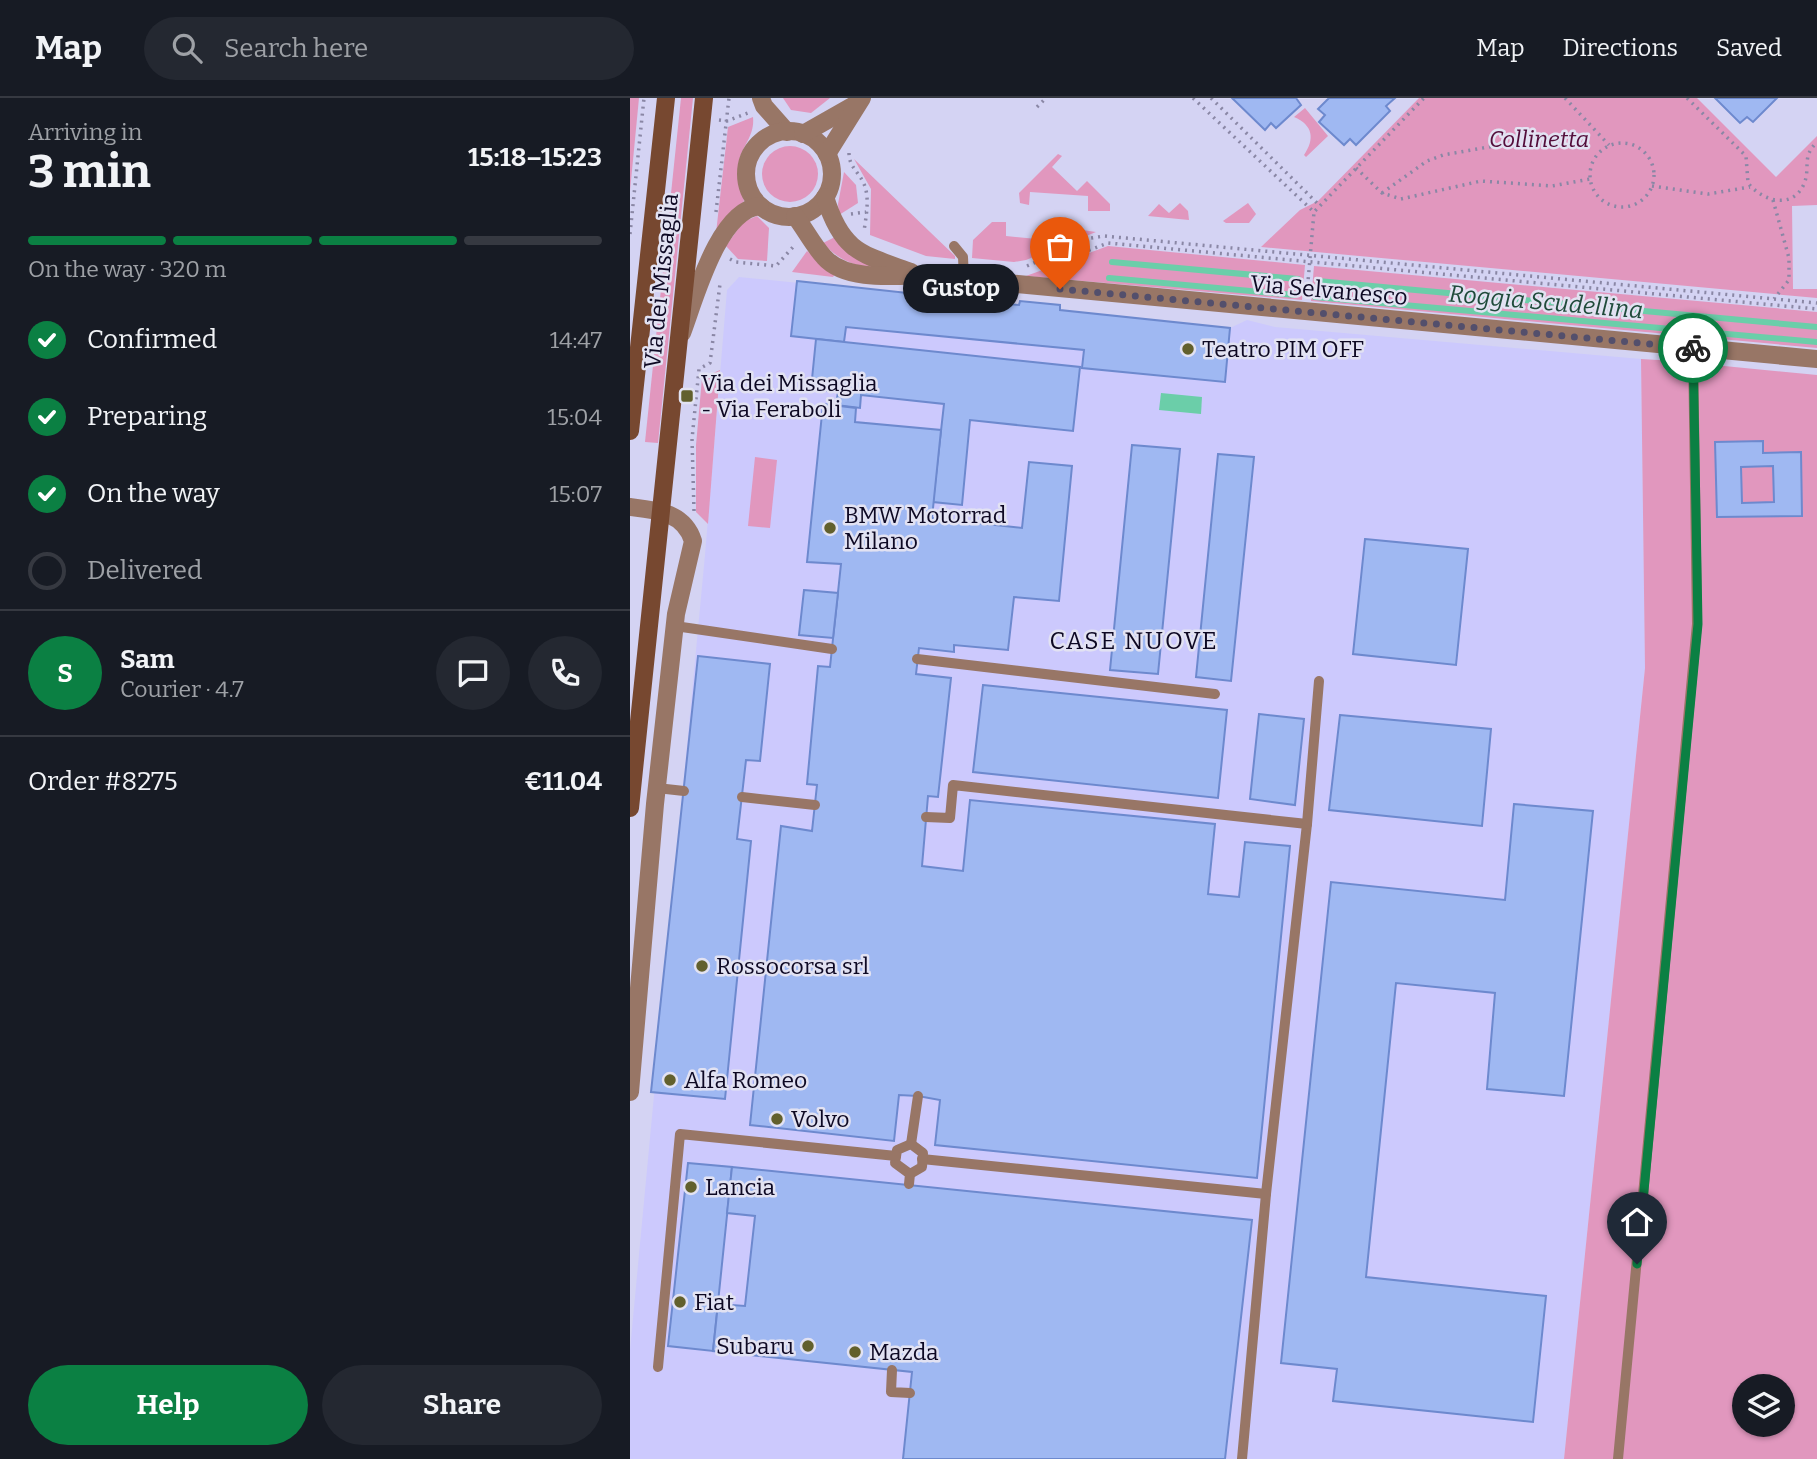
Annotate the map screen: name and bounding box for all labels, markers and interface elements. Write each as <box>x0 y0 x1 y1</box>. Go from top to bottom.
search box <box>144 17 634 80</box>
text: Map <box>35 28 102 68</box>
icon: search <box>168 29 206 67</box>
text: Search here <box>224 33 368 64</box>
text: Map <box>1476 34 1525 62</box>
text: Directions <box>1563 34 1678 62</box>
text: Saved <box>1716 34 1782 62</box>
text: Arriving in <box>28 118 142 146</box>
park label: Collinetta <box>1489 125 1589 153</box>
text: 15:18–15:23 <box>468 142 602 173</box>
text: 3 min <box>28 144 151 199</box>
street label: Via dei Missaglia <box>638 191 684 370</box>
pin <box>1030 217 1090 289</box>
icon: bag <box>1041 228 1079 266</box>
text: On the way · 320 m <box>28 255 226 283</box>
callout: Gustop <box>902 264 1018 314</box>
street label: Via Selvanesco <box>1249 269 1409 311</box>
text: Gustop <box>922 274 1000 302</box>
water label: Roggia Scudellina <box>1448 280 1644 324</box>
courier <box>1658 313 1728 383</box>
icon: check <box>28 321 66 359</box>
text: Confirmed <box>87 324 217 355</box>
text: 14:47 <box>550 326 602 354</box>
icon: bike <box>1674 329 1712 367</box>
place label: Teatro PIM OFF <box>1202 335 1364 363</box>
marker: Teatro PIM OFF <box>1180 341 1196 357</box>
place label: Via dei Missaglia - Via Feraboli <box>701 369 878 423</box>
marker: Via dei Missaglia - Via Feraboli <box>679 388 695 404</box>
icon: check <box>28 398 66 436</box>
text: Preparing <box>87 401 207 432</box>
text: 15:04 <box>547 403 602 431</box>
icon: check <box>28 475 66 513</box>
text: On the way <box>87 478 220 509</box>
text: 15:07 <box>549 480 602 508</box>
place label: BMW Motorrad Milano <box>844 501 1007 555</box>
marker: BMW Motorrad Milano <box>822 520 838 536</box>
text: Delivered <box>87 555 202 586</box>
district label: CASE NUOVE <box>1049 627 1219 655</box>
button: chat <box>436 636 510 710</box>
button: phone <box>528 636 602 710</box>
text: Sam <box>120 644 175 675</box>
text: S <box>57 658 73 689</box>
text: Courier · 4.7 <box>120 675 244 703</box>
text: Order #8275 <box>28 766 178 797</box>
text: €11.04 <box>524 766 602 797</box>
place label: Rossocorsa srl <box>716 952 869 980</box>
marker: Rossocorsa srl <box>694 958 710 974</box>
place label: Alfa Romeo <box>684 1066 807 1094</box>
marker: Alfa Romeo <box>662 1072 678 1088</box>
place label: Volvo <box>791 1105 850 1133</box>
marker: Volvo <box>769 1111 785 1127</box>
place label: Lancia <box>705 1173 776 1201</box>
marker: Lancia <box>683 1179 699 1195</box>
pin <box>1607 1192 1667 1264</box>
icon: home <box>1618 1203 1656 1241</box>
place label: Fiat <box>694 1288 734 1316</box>
marker: Fiat <box>672 1294 688 1310</box>
place label: Subaru <box>716 1332 794 1360</box>
marker: Subaru <box>800 1338 816 1354</box>
place label: Mazda <box>869 1338 939 1366</box>
marker: Mazda <box>847 1344 863 1360</box>
button: Help <box>28 1365 308 1445</box>
button: Share <box>322 1365 602 1445</box>
map controls <box>1732 1374 1795 1437</box>
button: layers <box>1732 1374 1795 1437</box>

